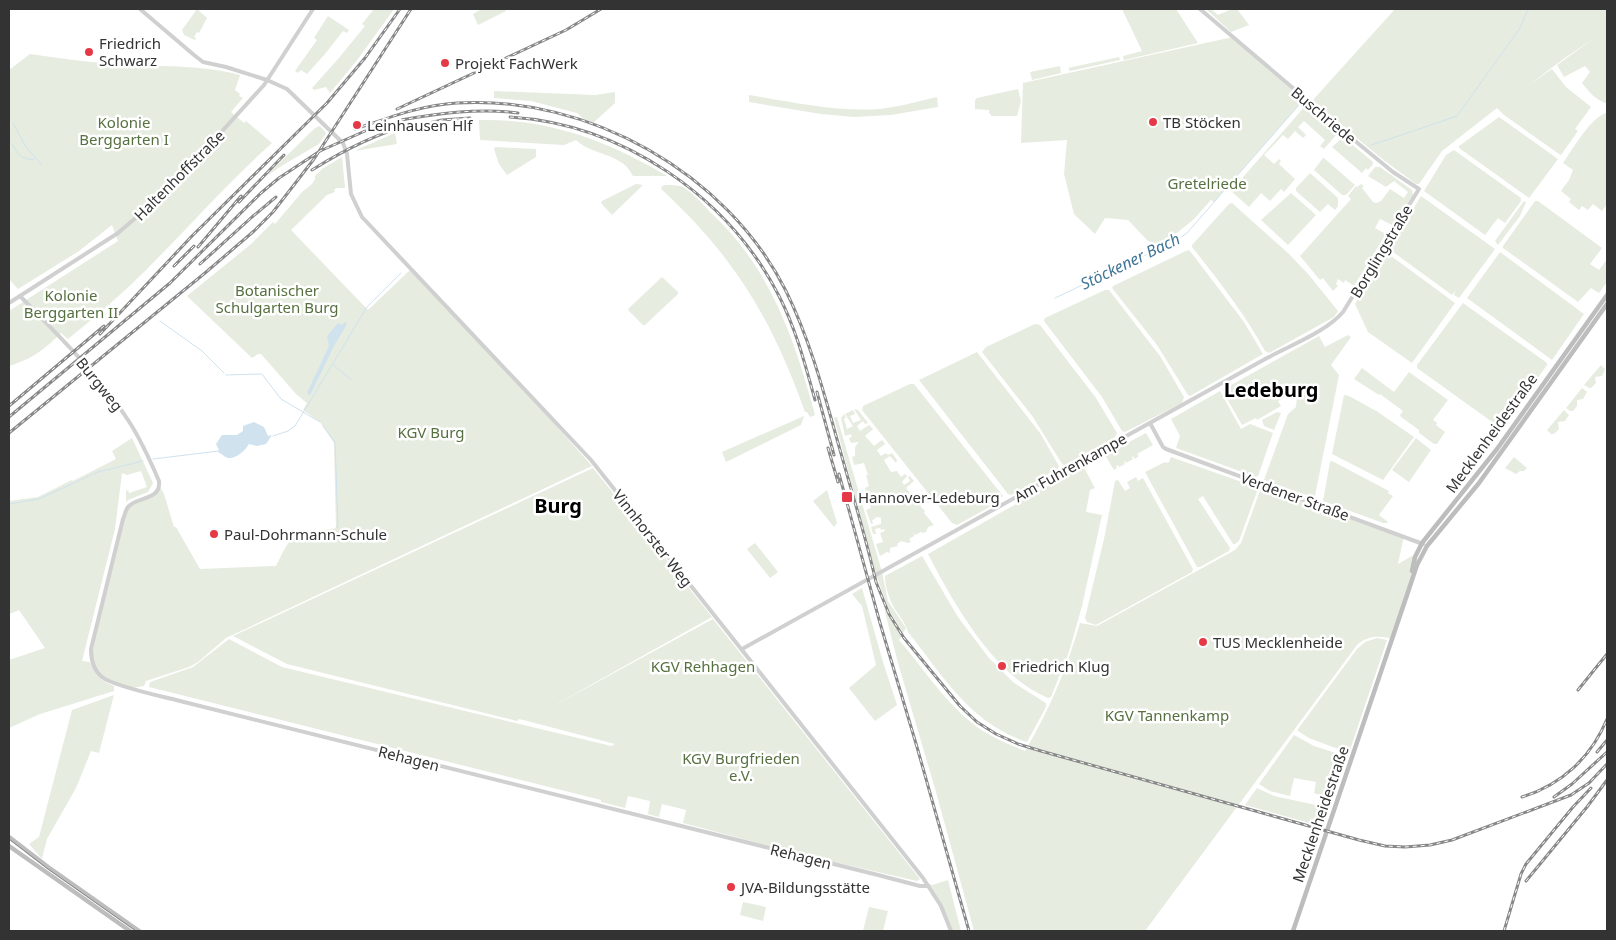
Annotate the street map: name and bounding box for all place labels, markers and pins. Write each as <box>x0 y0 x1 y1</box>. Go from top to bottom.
place label: Friedrich Schwarz <box>99 33 161 70</box>
marker: Friedrich Schwarz <box>83 46 95 58</box>
place label: Projekt FachWerk <box>455 53 578 73</box>
marker: Projekt FachWerk <box>439 57 451 69</box>
place label: TB Stöcken <box>1163 112 1241 132</box>
place label: Leinhausen Hlf <box>367 115 473 135</box>
marker: TB Stöcken <box>1147 116 1159 128</box>
marker: Leinhausen Hlf <box>351 119 363 131</box>
place label: Hannover-Ledeburg <box>858 487 1000 507</box>
marker: Hannover-Ledeburg <box>840 490 854 504</box>
place label: Paul-Dohrmann-Schule <box>224 524 387 544</box>
marker: Paul-Dohrmann-Schule <box>208 528 220 540</box>
place label: TUS Mecklenheide <box>1213 632 1343 652</box>
marker: TUS Mecklenheide <box>1197 636 1209 648</box>
place label: Friedrich Klug <box>1012 656 1110 676</box>
marker: Friedrich Klug <box>996 660 1008 672</box>
place label: JVA-Bildungsstätte <box>739 877 870 897</box>
marker: JVA-Bildungsstätte <box>725 881 737 893</box>

